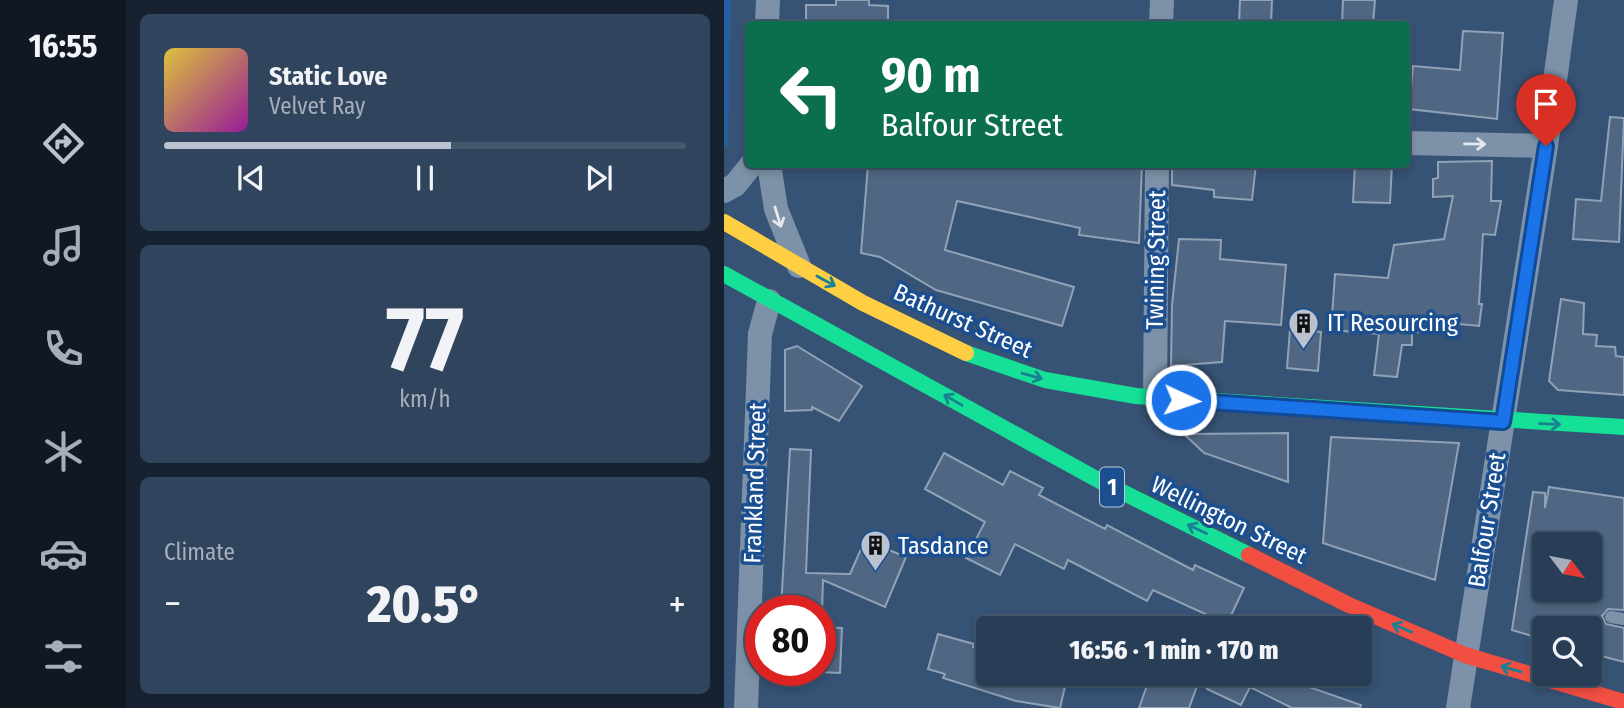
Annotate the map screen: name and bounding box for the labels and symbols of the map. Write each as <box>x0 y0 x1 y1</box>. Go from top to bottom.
pin <box>1516 74 1576 146</box>
one-way arrow <box>1463 137 1486 151</box>
street label: Twining Street <box>1141 190 1171 330</box>
one-way arrow <box>773 206 786 228</box>
one-way arrow <box>815 274 835 288</box>
street label: Bathurst Street <box>889 278 1037 364</box>
building icon: IT Resourcing <box>1287 306 1321 350</box>
place label: IT Resourcing <box>1327 309 1459 337</box>
position arrow <box>1144 363 1218 437</box>
one-way arrow <box>1020 371 1042 384</box>
one-way arrow <box>944 393 964 407</box>
street label: Frankland Street <box>738 402 772 564</box>
one-way arrow <box>1538 418 1561 431</box>
street label: Balfour Street <box>1463 450 1512 589</box>
road number: 1 <box>1100 467 1124 506</box>
street label: Wellington Street <box>1147 470 1312 570</box>
one-way arrow <box>1187 522 1208 536</box>
building icon: Tasdance <box>858 529 892 573</box>
place label: Tasdance <box>898 532 989 560</box>
north arrow <box>1532 532 1602 602</box>
speed limit sign: 80 <box>745 595 836 686</box>
one-way arrow <box>1392 621 1413 634</box>
one-way arrow <box>1500 661 1522 674</box>

